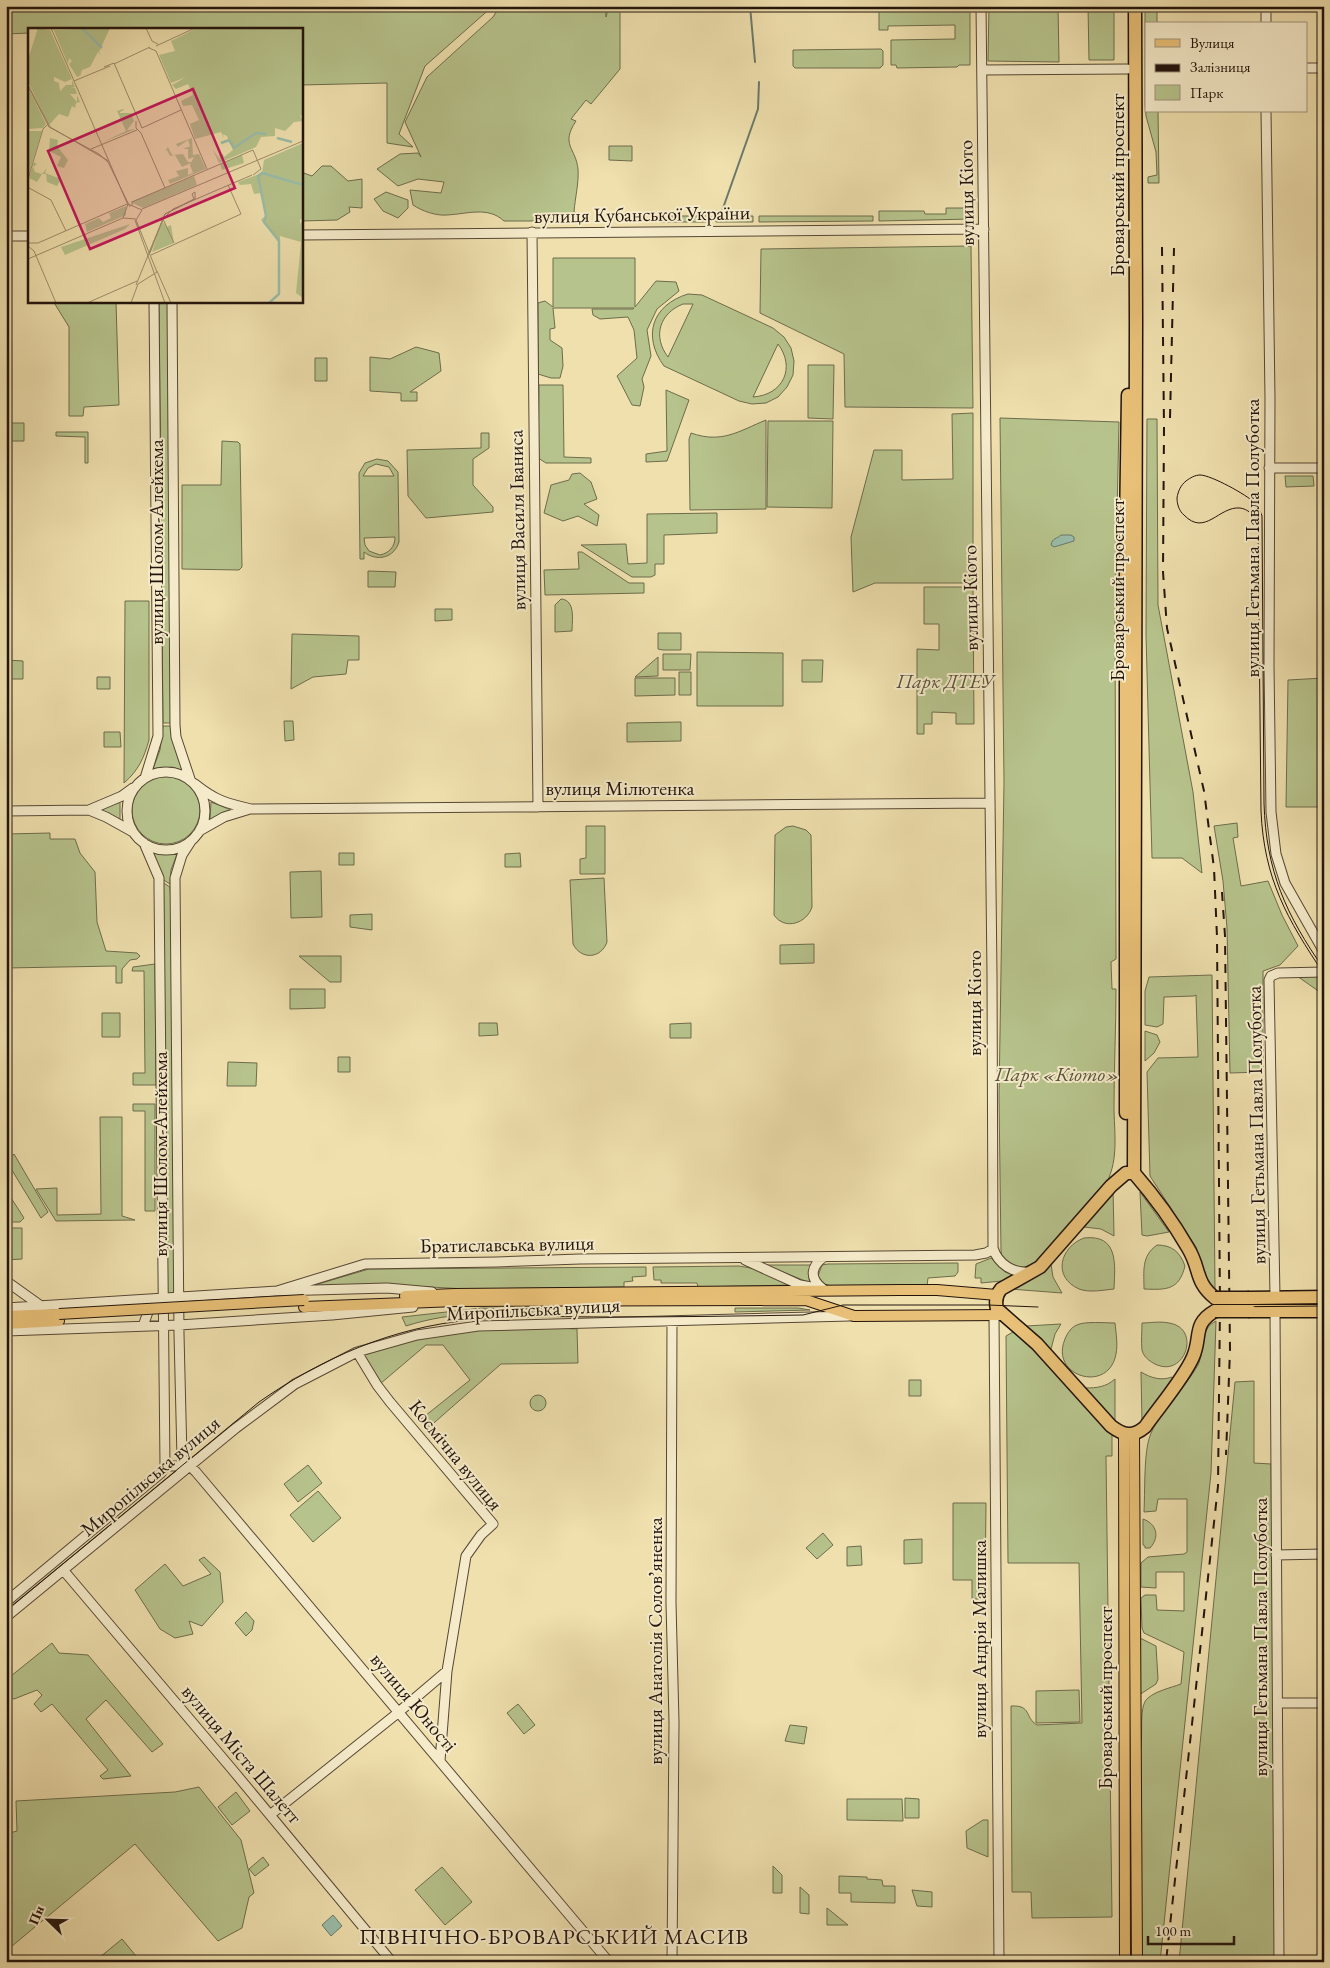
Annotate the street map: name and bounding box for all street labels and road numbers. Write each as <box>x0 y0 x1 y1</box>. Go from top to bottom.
street label: Броварський проспект <box>1104 94 1130 276</box>
street label: вулиця Кіото <box>952 140 980 246</box>
street label: вулиця Кубанської України <box>534 199 751 229</box>
street label: вулиця Гетьмана Павла Полуботка <box>1239 399 1265 677</box>
street label: вулиця Василя Іваниса <box>502 429 532 611</box>
street label: вулиця Шолом-Алейхема <box>143 439 169 645</box>
street label: Броварський проспект <box>1104 499 1130 681</box>
street label: вулиця Кіото <box>956 545 984 651</box>
street label: вулиця Мілютенка <box>545 775 695 801</box>
street label: вулиця Кіото <box>961 950 987 1056</box>
street label: вулиця Гетьмана Павла Полуботка <box>1241 985 1271 1265</box>
street label: вулиця Шолом-Алейхема <box>147 1051 173 1257</box>
street label: Братиславська вулиця <box>419 1229 595 1259</box>
street label: Миропільська вулиця <box>445 1291 621 1327</box>
street label: Космічна вулиця <box>403 1394 509 1516</box>
street label: Миропільська вулиця <box>75 1410 225 1542</box>
street label: вулиця Гетьмана Павла Полуботка <box>1247 1498 1273 1776</box>
street label: вулиця Анатолія Соловʼяненка <box>642 1517 668 1765</box>
street label: вулиця Андрія Малишка <box>966 1540 992 1738</box>
street label: Броварський проспект <box>1092 1607 1118 1789</box>
street label: вулиця Юності <box>365 1647 463 1757</box>
street label: вулиця Міста Шалетт <box>176 1679 308 1829</box>

